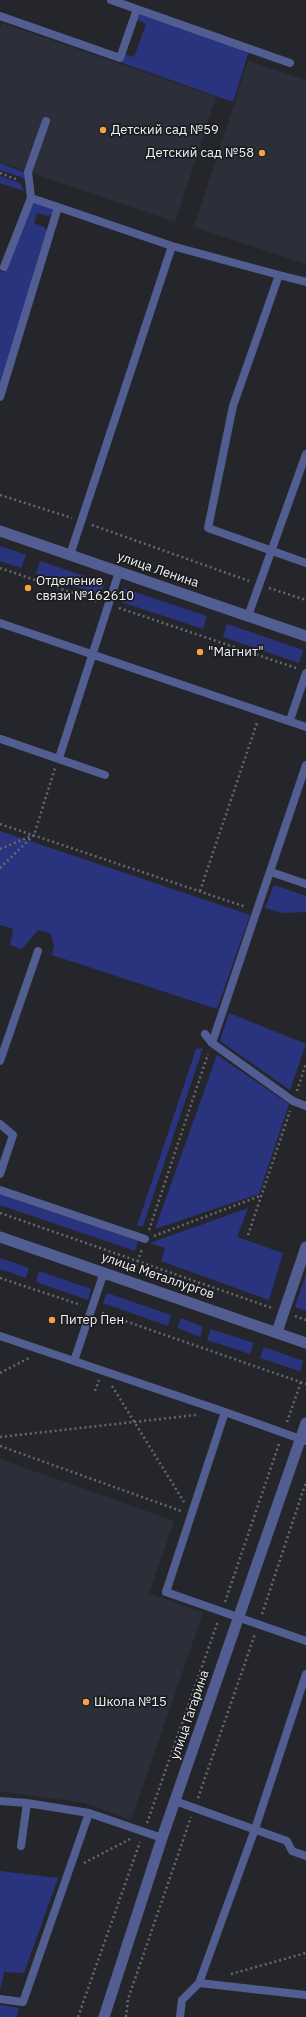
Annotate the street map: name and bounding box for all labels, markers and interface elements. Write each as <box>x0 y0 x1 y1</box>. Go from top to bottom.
place label: Детский сад №59 <box>111 122 219 138</box>
marker: Детский сад №59 <box>98 125 108 135</box>
place label: Детский сад №58 <box>146 145 254 161</box>
marker: Детский сад №58 <box>257 148 267 158</box>
street label: улица Ленина <box>115 549 201 591</box>
place label: Отделение связи №162610 <box>36 573 134 604</box>
marker: Отделение связи №162610 <box>23 583 33 593</box>
place label: "Магнит" <box>208 644 264 660</box>
marker: "Магнит" <box>195 647 205 657</box>
street label: улица Металлургов <box>100 1249 216 1303</box>
place label: Питер Пен <box>60 1312 124 1328</box>
marker: Питер Пен <box>47 1315 57 1325</box>
street label: улица Гагарина <box>167 1668 213 1762</box>
place label: Школа №15 <box>94 1694 167 1710</box>
marker: Школа №15 <box>81 1697 91 1707</box>

